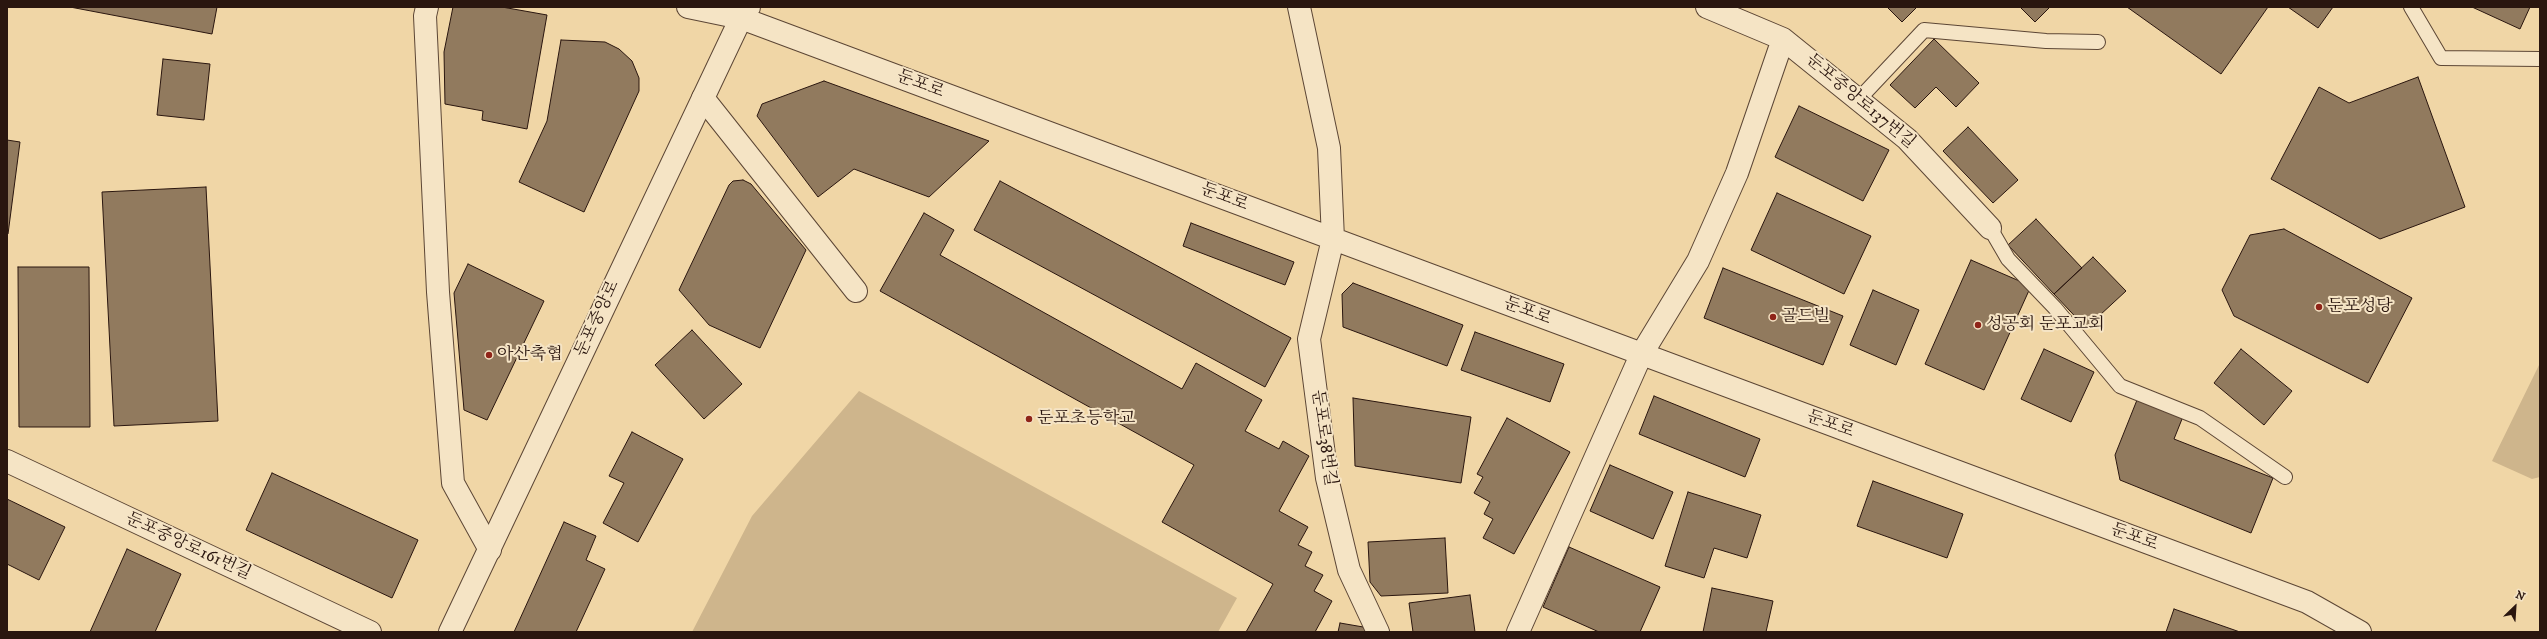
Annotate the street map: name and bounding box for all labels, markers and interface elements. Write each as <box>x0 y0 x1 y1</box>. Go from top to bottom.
street label: 둔포중앙로137번길 <box>1801 50 1919 154</box>
street label: 둔포로 <box>893 67 947 103</box>
street label: 둔포로 <box>1197 180 1251 216</box>
street label: 둔포중앙로 <box>571 277 625 361</box>
street label: 둔포로 <box>1500 294 1554 330</box>
place label: 둔포성당 <box>2327 297 2393 317</box>
marker: 둔포성당 <box>2314 302 2324 312</box>
place label: 골드빌 <box>1781 307 1830 327</box>
marker: 골드빌 <box>1768 312 1778 322</box>
place label: 성공회 둔포교회 <box>1986 315 2105 335</box>
marker: 성공회 둔포교회 <box>1973 320 1983 330</box>
place label: 아산축협 <box>497 345 563 365</box>
marker: 아산축협 <box>484 350 494 360</box>
street label: 둔포로38번길 <box>1306 389 1340 487</box>
street label: 둔포로 <box>1803 407 1857 443</box>
place label: 둔포초등학교 <box>1037 409 1136 429</box>
marker: 둔포초등학교 <box>1024 414 1034 424</box>
street label: 둔포중앙로161번길 <box>122 509 254 585</box>
street label: 둔포로 <box>2107 520 2161 556</box>
north arrow <box>2495 587 2535 627</box>
text: N <box>2513 588 2527 604</box>

